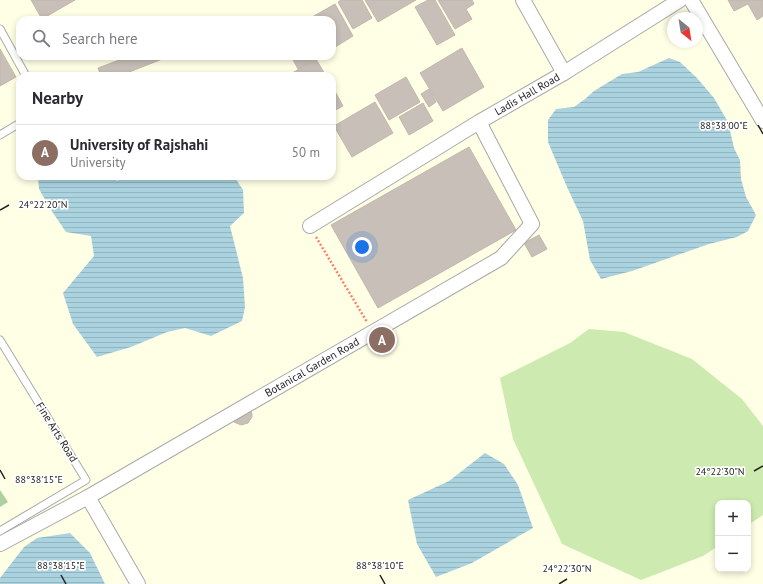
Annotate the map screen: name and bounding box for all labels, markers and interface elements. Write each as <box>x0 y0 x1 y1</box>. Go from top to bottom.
north arrow <box>667 12 703 48</box>
search box <box>16 16 336 60</box>
icon: search <box>30 27 52 49</box>
text: Search here <box>62 29 138 48</box>
street label: Ladis Hall Road <box>492 70 562 118</box>
text: Nearby <box>32 87 83 109</box>
text: 88°38'00"E <box>700 119 748 132</box>
text: University of Rajshahi <box>70 135 208 154</box>
text: A <box>41 144 49 161</box>
text: 50 m <box>292 144 320 161</box>
text: University <box>70 154 126 171</box>
text: 24°22'20"N <box>18 198 68 211</box>
your location <box>352 237 372 257</box>
pin: A <box>369 325 395 355</box>
street label: Botanical Garden Road <box>262 334 362 400</box>
street label: Fine Arts Road <box>33 399 81 465</box>
text: 24°22'30"N <box>695 465 745 478</box>
text: 88°38'15"E <box>15 473 63 486</box>
map controls <box>715 500 751 572</box>
button: + <box>715 500 751 536</box>
button: − <box>715 536 751 572</box>
text: 88°38'15"E <box>37 559 85 572</box>
text: 88°38'10"E <box>356 559 404 572</box>
text: 24°22'30"N <box>542 562 592 575</box>

